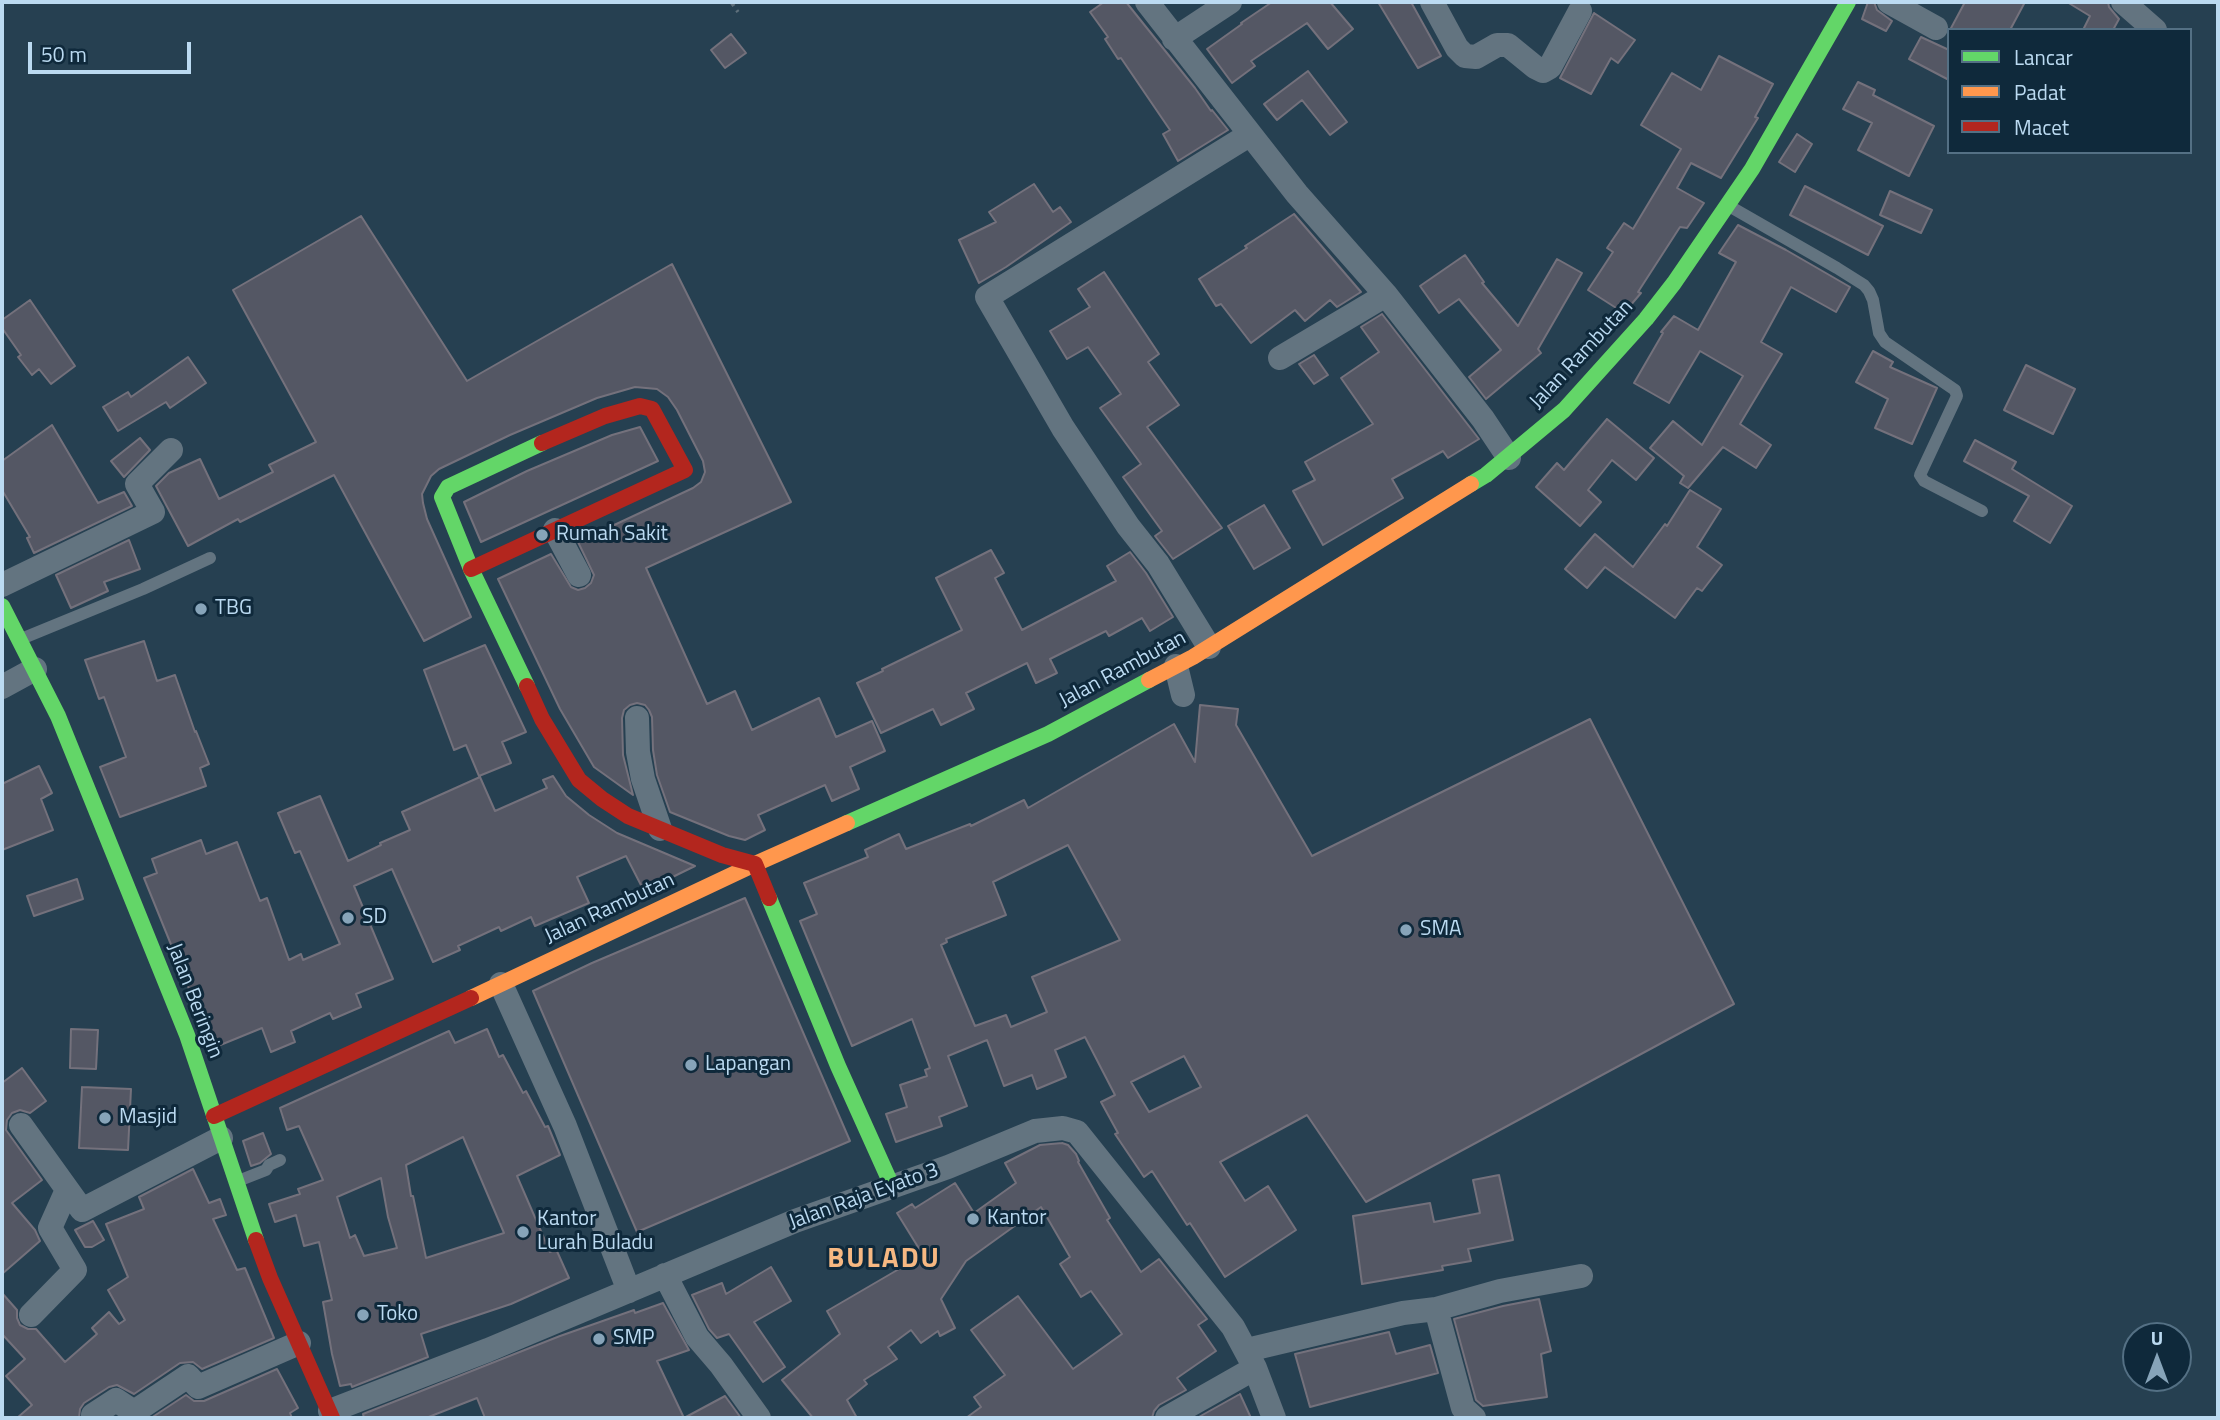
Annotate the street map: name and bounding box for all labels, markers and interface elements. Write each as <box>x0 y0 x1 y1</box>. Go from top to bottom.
scale bar <box>32 28 194 72</box>
legend <box>1947 28 2192 154</box>
text: 50 m <box>41 38 87 70</box>
text: Lancar <box>2014 41 2073 73</box>
text: Padat <box>2014 76 2066 108</box>
text: Macet <box>2014 111 2069 143</box>
street label: Jalan Rambutan <box>1525 295 1639 415</box>
place label: Rumah Sakit <box>556 522 668 548</box>
marker: Rumah Sakit <box>534 527 550 543</box>
place label: TBG <box>215 596 252 622</box>
marker: TBG <box>193 601 209 617</box>
street label: Jalan Rambutan <box>1055 626 1191 714</box>
street label: Jalan Rambutan <box>541 868 679 950</box>
place label: SD <box>362 905 387 931</box>
marker: SD <box>340 910 356 926</box>
place label: SMA <box>1420 917 1462 943</box>
marker: SMA <box>1398 922 1414 938</box>
street label: Jalan Beringin <box>161 940 227 1062</box>
place label: Lapangan <box>705 1052 791 1078</box>
marker: Lapangan <box>683 1057 699 1073</box>
place label: Masjid <box>119 1105 177 1131</box>
marker: Masjid <box>97 1110 113 1126</box>
street label: Jalan Raja Eyato 3 <box>786 1158 942 1236</box>
place label: Kantor <box>987 1206 1046 1232</box>
place label: Kantor Lurah Buladu <box>537 1207 654 1257</box>
marker: Kantor <box>965 1211 981 1227</box>
marker: Kantor Lurah Buladu <box>515 1224 531 1240</box>
district label: BULADU <box>828 1243 940 1277</box>
place label: Toko <box>377 1302 418 1328</box>
marker: Toko <box>355 1307 371 1323</box>
north arrow <box>2122 1322 2192 1392</box>
text: U <box>2151 1323 2163 1352</box>
place label: SMP <box>613 1326 654 1352</box>
marker: SMP <box>591 1331 607 1347</box>

